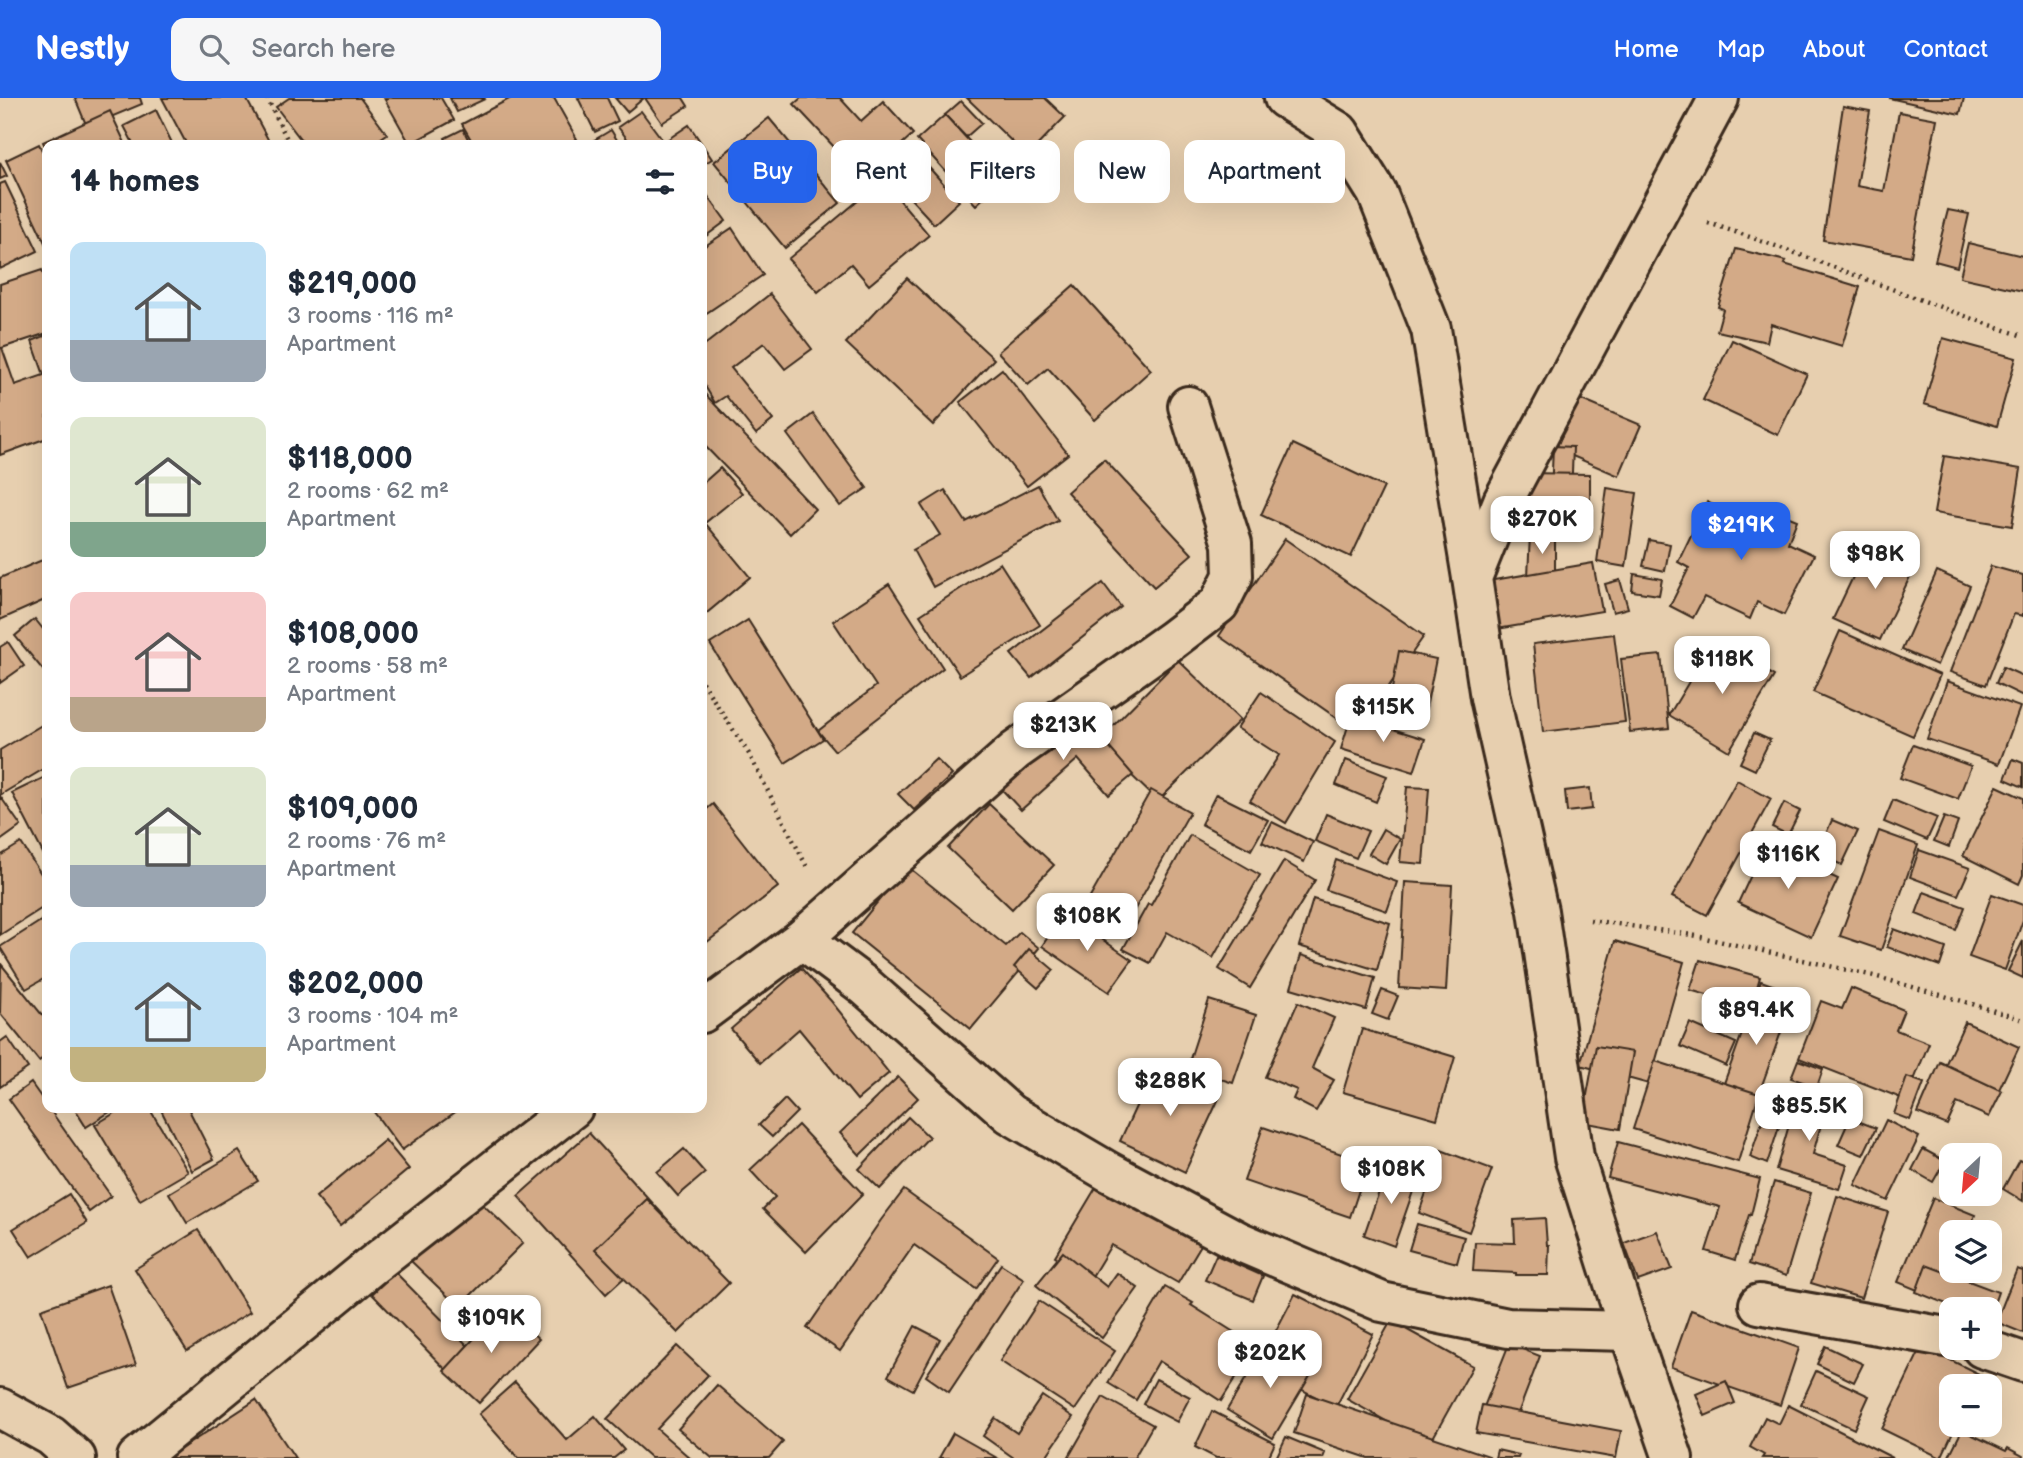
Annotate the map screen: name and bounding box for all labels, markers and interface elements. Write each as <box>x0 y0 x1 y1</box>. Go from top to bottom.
search box <box>171 18 661 81</box>
text: Nestly <box>35 29 129 69</box>
icon: search <box>195 30 233 68</box>
text: Search here <box>251 34 395 65</box>
text: Home <box>1614 35 1679 64</box>
text: Map <box>1717 35 1765 64</box>
text: About <box>1803 35 1865 64</box>
text: Contact <box>1903 35 1988 64</box>
chip: Buy <box>728 140 817 203</box>
chip: Rent <box>831 140 931 203</box>
chip: Filters <box>945 140 1060 203</box>
chip: New <box>1074 140 1170 203</box>
chip: Apartment <box>1184 140 1345 203</box>
icon: filters <box>641 163 679 201</box>
text: 14 homes <box>70 164 199 200</box>
text: $219,000 <box>287 266 417 302</box>
icon: home <box>126 270 210 354</box>
text: 3 rooms · 116 m² <box>287 302 454 330</box>
text: Apartment <box>287 330 396 358</box>
text: $118,000 <box>287 441 413 477</box>
icon: home <box>126 445 210 529</box>
text: 2 rooms · 62 m² <box>287 477 449 505</box>
pin: $270K <box>1493 496 1591 556</box>
pin: $219K <box>1692 503 1790 562</box>
text: Apartment <box>287 505 396 533</box>
text: $270K <box>1506 505 1578 533</box>
text: $219K <box>1707 511 1775 539</box>
pin: $98K <box>1834 532 1916 591</box>
text: $98K <box>1846 540 1904 568</box>
text: $108,000 <box>287 616 419 652</box>
icon: home <box>126 620 210 704</box>
pin: $118K <box>1673 636 1771 696</box>
text: $118K <box>1690 645 1754 673</box>
text: 2 rooms · 58 m² <box>287 652 448 680</box>
text: Apartment <box>287 680 396 708</box>
pin: $115K <box>1334 684 1432 744</box>
text: $115K <box>1351 693 1415 721</box>
pin: $213K <box>1014 702 1112 762</box>
text: $213K <box>1029 711 1097 739</box>
text: $109,000 <box>287 791 418 827</box>
icon: home <box>126 795 210 879</box>
text: 2 rooms · 76 m² <box>287 827 446 855</box>
pin: $116K <box>1739 832 1837 891</box>
text: $116K <box>1756 840 1820 868</box>
text: Apartment <box>287 855 396 883</box>
pin: $108K <box>1038 894 1136 953</box>
text: $108K <box>1053 902 1121 930</box>
text: $202,000 <box>287 966 424 1002</box>
icon: home <box>126 970 210 1054</box>
pin: $89.4K <box>1699 988 1813 1047</box>
text: $89.4K <box>1718 996 1794 1024</box>
text: 3 rooms · 104 m² <box>287 1002 458 1030</box>
text: Apartment <box>287 1030 396 1058</box>
pin: $288K <box>1121 1058 1219 1118</box>
text: $288K <box>1134 1067 1206 1095</box>
pin: $85.5K <box>1752 1084 1866 1143</box>
text: $85.5K <box>1771 1092 1847 1120</box>
north arrow <box>1939 1143 2002 1206</box>
map controls <box>1939 1143 2002 1437</box>
pin: $108K <box>1342 1146 1440 1206</box>
text: $108K <box>1357 1155 1425 1183</box>
button: layers <box>1939 1220 2002 1283</box>
pin: $109K <box>442 1296 540 1355</box>
button: + <box>1939 1297 2002 1360</box>
text: $109K <box>457 1304 525 1332</box>
pin: $202K <box>1221 1330 1319 1390</box>
text: $202K <box>1234 1339 1306 1367</box>
button: − <box>1939 1374 2002 1437</box>

